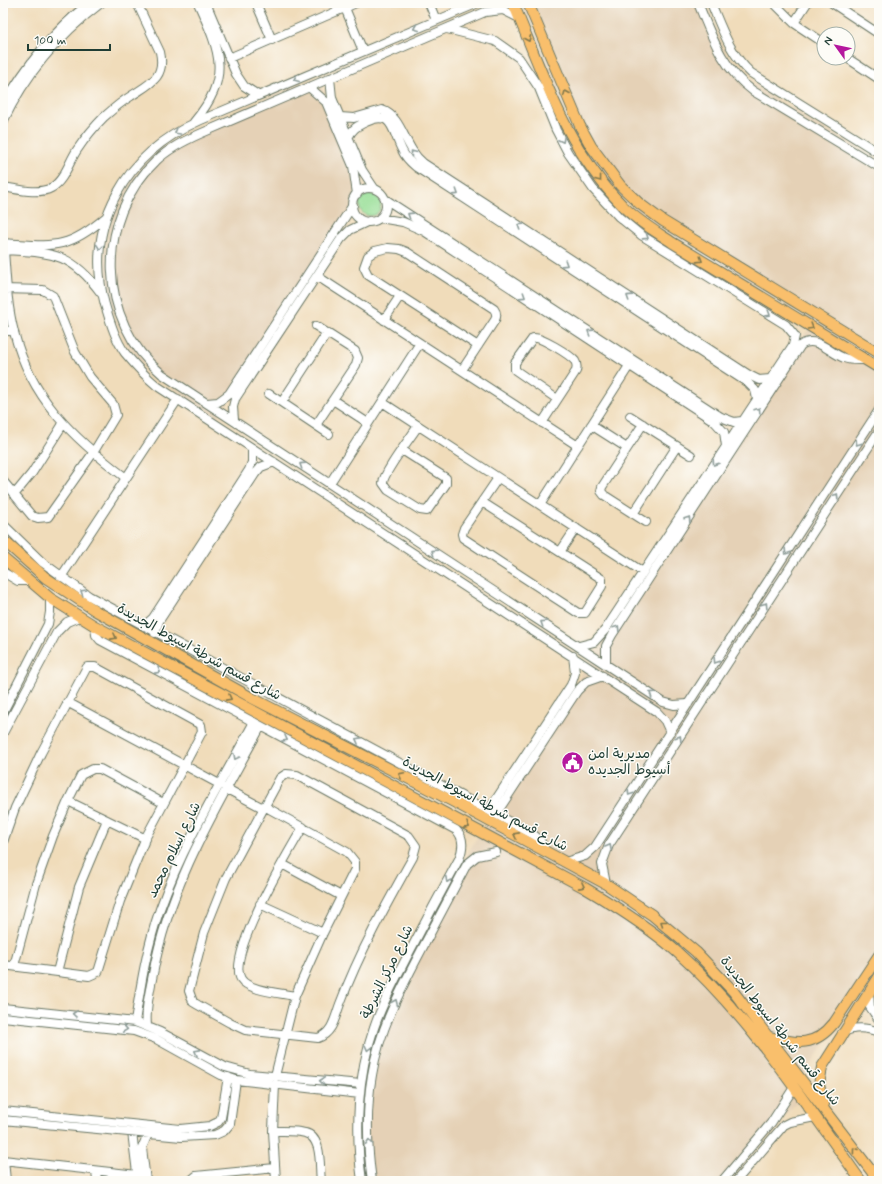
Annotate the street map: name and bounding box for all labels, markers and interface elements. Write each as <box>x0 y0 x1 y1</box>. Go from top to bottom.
one-way arrow <box>412 24 419 32</box>
scale bar <box>28 26 110 52</box>
north arrow <box>816 26 856 66</box>
text: 100 m <box>34 33 66 49</box>
one-way arrow <box>523 34 531 42</box>
text: N <box>821 34 836 48</box>
one-way arrow <box>293 74 301 82</box>
one-way arrow <box>563 89 571 97</box>
one-way arrow <box>174 127 181 134</box>
one-way arrow <box>557 136 564 144</box>
one-way arrow <box>411 151 418 158</box>
one-way arrow <box>594 175 601 182</box>
one-way arrow <box>452 188 459 196</box>
one-way arrow <box>407 212 414 220</box>
one-way arrow <box>518 224 525 231</box>
one-way arrow <box>642 233 649 240</box>
one-way arrow <box>96 244 105 250</box>
one-way arrow <box>696 255 703 263</box>
one-way arrow <box>561 259 568 266</box>
one-way arrow <box>519 291 526 299</box>
one-way arrow <box>626 294 633 302</box>
one-way arrow <box>764 309 771 317</box>
one-way arrow <box>807 323 814 330</box>
one-way arrow <box>587 329 594 336</box>
one-way arrow <box>754 407 761 414</box>
one-way arrow <box>855 439 863 446</box>
one-way arrow <box>712 459 720 466</box>
one-way arrow <box>299 462 306 470</box>
one-way arrow <box>832 493 839 500</box>
one-way arrow <box>683 516 690 523</box>
one-way arrow <box>784 548 792 555</box>
one-way arrow <box>431 549 438 556</box>
one-way arrow <box>81 590 88 597</box>
street label: شارع قسم شرطة اسيوط الجديدة <box>113 599 284 706</box>
one-way arrow <box>761 602 768 609</box>
one-way arrow <box>540 620 547 628</box>
one-way arrow <box>612 625 619 632</box>
one-way arrow <box>110 632 118 639</box>
one-way arrow <box>713 657 721 664</box>
one-way arrow <box>154 666 161 674</box>
one-way arrow <box>649 691 656 699</box>
one-way arrow <box>225 693 232 701</box>
one-way arrow <box>281 734 288 742</box>
one-way arrow <box>674 735 681 742</box>
one-way arrow <box>355 738 362 745</box>
place label: مديرية امن أسيوط الجديده <box>588 745 671 779</box>
public building icon: مديرية امن أسيوط الجديده <box>560 749 586 775</box>
one-way arrow <box>233 753 240 760</box>
street label: شارع قسم شرطة اسيوط الجديدة <box>399 753 571 856</box>
one-way arrow <box>397 772 405 780</box>
one-way arrow <box>627 789 634 796</box>
street label: شارع اسلام محمد <box>143 799 206 901</box>
one-way arrow <box>463 821 470 828</box>
one-way arrow <box>512 833 520 840</box>
one-way arrow <box>604 844 611 851</box>
one-way arrow <box>445 876 452 883</box>
one-way arrow <box>578 882 585 889</box>
one-way arrow <box>661 921 668 928</box>
street label: شارع مركز الشرطة <box>357 922 417 1022</box>
street label: شارع قسم شرطة اسيوط الجديدة <box>715 953 844 1110</box>
one-way arrow <box>390 999 398 1007</box>
one-way arrow <box>72 1010 78 1019</box>
one-way arrow <box>122 1024 128 1033</box>
one-way arrow <box>365 1044 373 1051</box>
one-way arrow <box>194 1049 202 1057</box>
one-way arrow <box>319 1076 325 1085</box>
one-way arrow <box>364 1139 373 1145</box>
one-way arrow <box>852 1147 860 1154</box>

